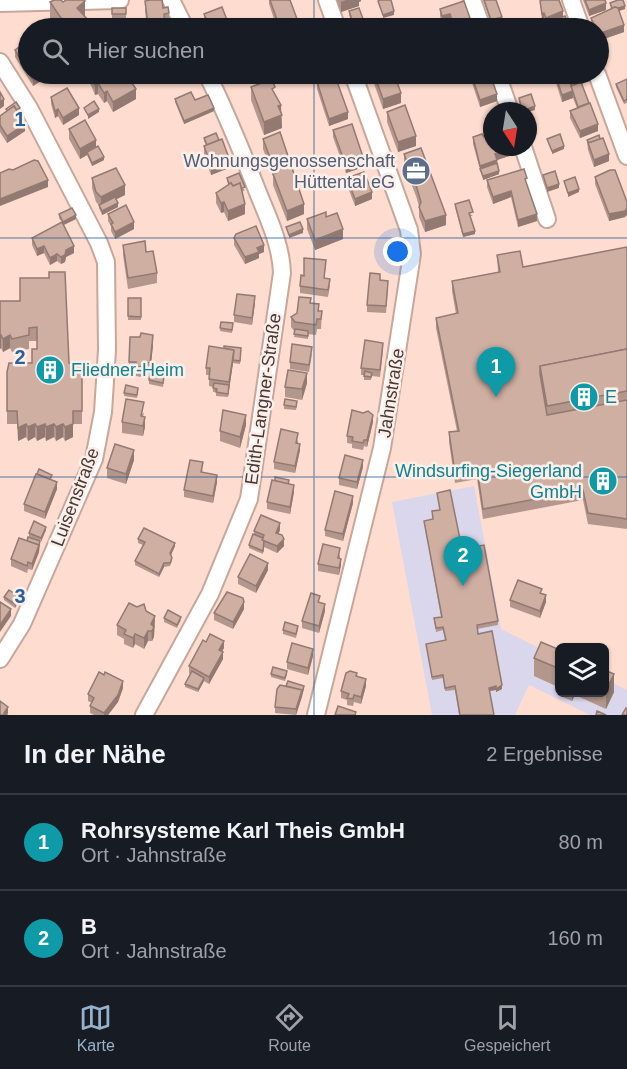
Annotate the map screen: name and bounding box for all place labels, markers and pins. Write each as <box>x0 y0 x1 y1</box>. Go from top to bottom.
place label: Wohnungsgenossenschaft Hüttental eG <box>183 151 395 192</box>
office icon: Wohnungsgenossenschaft Hüttental eG <box>400 155 432 187</box>
pin: 1 <box>476 348 516 397</box>
building icon: Fliedner-Heim <box>34 354 66 386</box>
place label: Fliedner-Heim <box>71 360 184 380</box>
building icon: E <box>568 381 600 413</box>
place label: E <box>605 387 617 407</box>
place label: Windsurfing-Siegerland GmbH <box>395 461 582 502</box>
building icon: Windsurfing-Siegerland GmbH <box>587 465 619 497</box>
pin: 2 <box>444 536 482 586</box>

